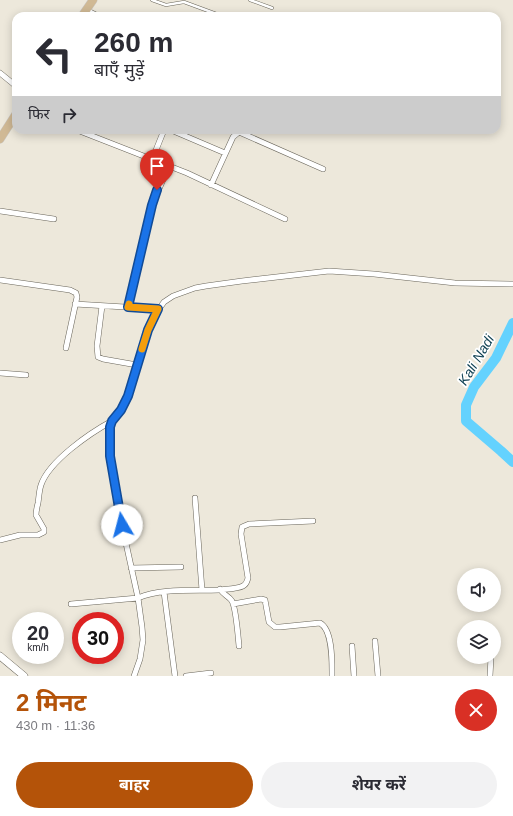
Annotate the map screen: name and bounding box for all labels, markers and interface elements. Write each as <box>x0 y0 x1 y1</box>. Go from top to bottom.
text: 260 m <box>94 27 173 58</box>
icon: left <box>28 28 80 80</box>
text: बाएँ मुड़ें <box>94 60 144 80</box>
icon: right <box>58 104 80 126</box>
text: फिर <box>28 105 50 122</box>
pin <box>140 149 174 190</box>
icon: arrive <box>146 155 168 177</box>
water label: Kali Nadi <box>455 331 498 388</box>
position arrow <box>101 504 143 546</box>
map controls <box>457 568 501 664</box>
button: sound <box>457 568 501 612</box>
speed limit sign: 30 <box>72 612 124 664</box>
button: layers <box>457 620 501 664</box>
text: 20 <box>27 622 49 644</box>
text: km/h <box>27 642 49 653</box>
text: 2 मिनट <box>16 689 86 716</box>
button: close <box>455 689 497 731</box>
text: 430 m · 11:36 <box>16 718 95 733</box>
button: बाहर <box>16 762 253 808</box>
button: शेयर करें <box>261 762 497 808</box>

